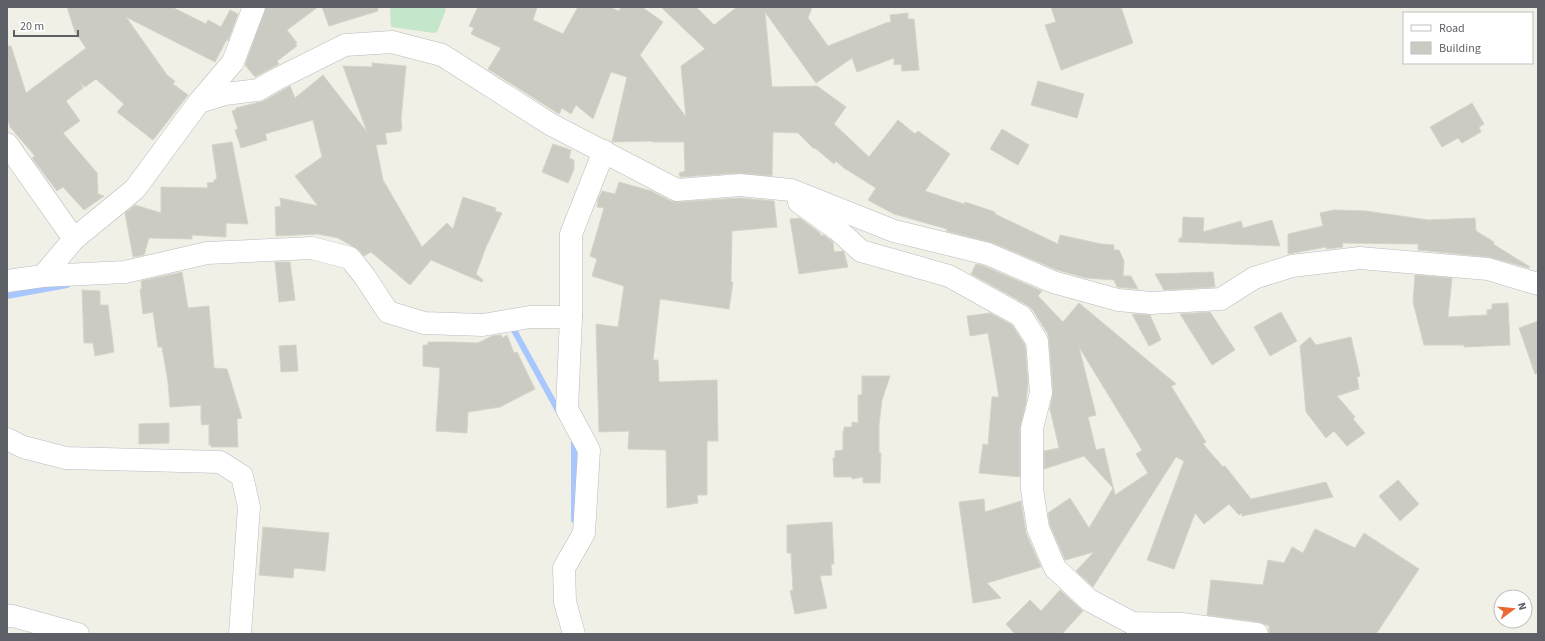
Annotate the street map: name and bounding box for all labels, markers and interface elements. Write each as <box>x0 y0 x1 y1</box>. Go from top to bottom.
scale bar <box>14 12 78 38</box>
legend <box>1403 12 1533 64</box>
text: 20 m <box>20 18 44 35</box>
text: Road <box>1439 20 1465 37</box>
text: Building <box>1439 40 1481 57</box>
north arrow <box>1493 589 1533 629</box>
text: N <box>1514 601 1530 612</box>

